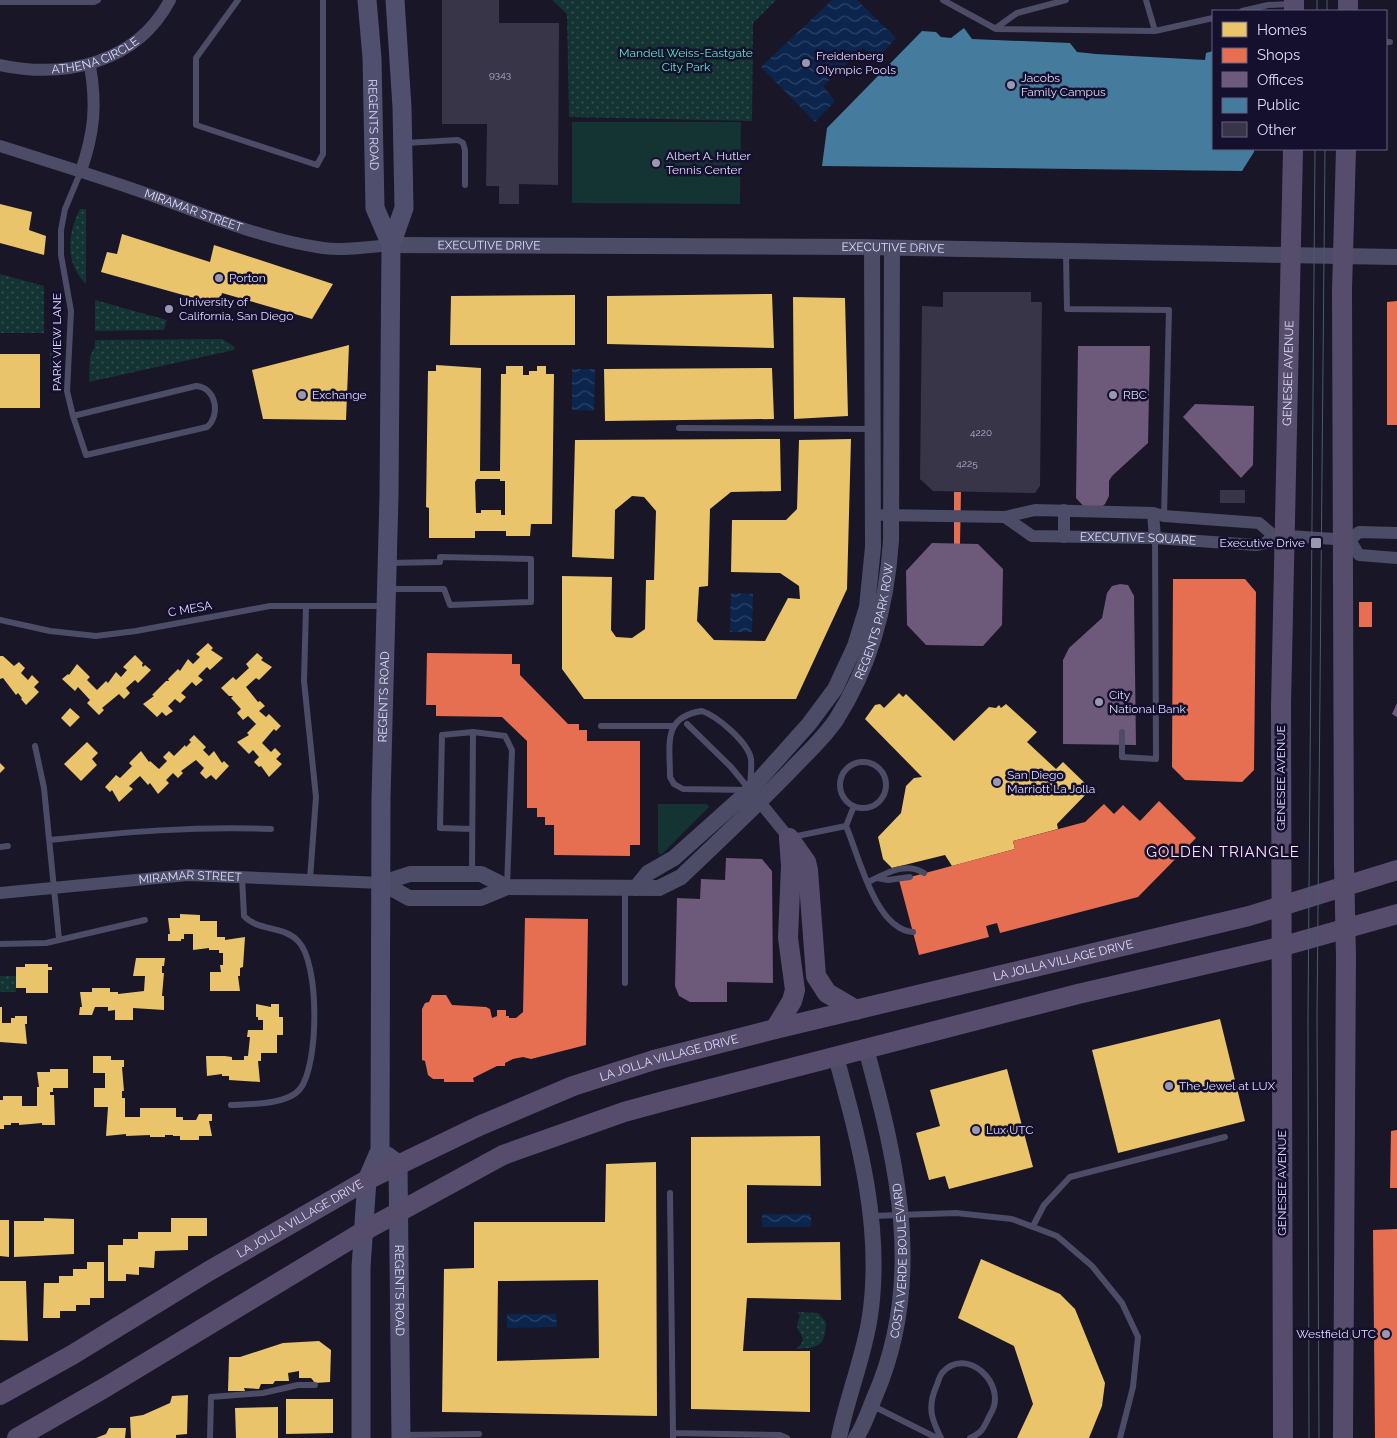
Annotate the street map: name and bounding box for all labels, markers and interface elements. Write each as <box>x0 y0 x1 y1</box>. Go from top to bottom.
legend <box>1212 10 1387 150</box>
text: Homes <box>1257 21 1307 39</box>
street label: ATHENA CIRCLE <box>51 34 142 77</box>
park label: Mandell Weiss-Eastgate City Park <box>619 46 753 74</box>
text: Shops <box>1257 46 1300 64</box>
place label: Freidenberg Olympic Pools <box>816 49 896 77</box>
marker: Freidenberg Olympic Pools <box>800 57 812 69</box>
house number: 9343 <box>489 69 511 80</box>
place label: Jacobs Family Campus <box>1021 71 1106 99</box>
text: Offices <box>1257 71 1304 89</box>
street label: REGENTS ROAD <box>365 79 381 171</box>
marker: Jacobs Family Campus <box>1005 79 1017 91</box>
text: Public <box>1257 96 1300 114</box>
text: Other <box>1257 121 1297 139</box>
place label: Albert A. Hutler Tennis Center <box>666 149 751 177</box>
marker: Albert A. Hutler Tennis Center <box>650 157 662 169</box>
street label: MIRAMAR STREET <box>143 186 245 235</box>
street label: EXECUTIVE DRIVE <box>437 238 541 253</box>
street label: EXECUTIVE DRIVE <box>841 240 945 256</box>
place label: Porton <box>229 271 266 285</box>
marker: Porton <box>213 272 225 284</box>
street label: PARK VIEW LANE <box>50 293 64 391</box>
place label: University of California, San Diego <box>179 295 293 323</box>
marker: University of California, San Diego <box>163 303 175 315</box>
street label: GENESEE AVENUE <box>1280 320 1296 426</box>
place label: Exchange <box>312 388 367 402</box>
place label: RBC <box>1123 388 1147 402</box>
marker: Exchange <box>296 389 308 401</box>
marker: RBC <box>1107 389 1119 401</box>
house number: 4220 <box>970 427 992 438</box>
house number: 4225 <box>956 458 978 469</box>
street label: EXECUTIVE SQUARE <box>1080 530 1197 548</box>
place label: Executive Drive <box>1220 536 1305 550</box>
marker: Executive Drive <box>1309 536 1323 550</box>
street label: REGENTS PARK ROW <box>852 562 896 682</box>
street label: C MESA <box>167 598 213 620</box>
street label: REGENTS ROAD <box>375 651 392 743</box>
place label: City National Bank <box>1109 688 1186 716</box>
marker: City National Bank <box>1093 696 1105 708</box>
street label: GENESEE AVENUE <box>1274 725 1288 831</box>
place label: San Diego Marriott La Jolla <box>1007 768 1095 796</box>
marker: San Diego Marriott La Jolla <box>991 776 1003 788</box>
district label: GOLDEN TRIANGLE <box>1146 843 1300 861</box>
street label: MIRAMAR STREET <box>138 868 243 887</box>
street label: LA JOLLA VILLAGE DRIVE <box>992 937 1134 984</box>
street label: LA JOLLA VILLAGE DRIVE <box>598 1032 740 1084</box>
place label: The Jewel at LUX <box>1179 1079 1275 1093</box>
marker: The Jewel at LUX <box>1163 1080 1175 1092</box>
place label: Lux UTC <box>986 1123 1034 1137</box>
marker: Lux UTC <box>970 1124 982 1136</box>
street label: GENESEE AVENUE <box>1275 1130 1289 1236</box>
street label: LA JOLLA VILLAGE DRIVE <box>234 1177 366 1261</box>
street label: COSTA VERDE BOULEVARD <box>887 1182 910 1340</box>
street label: REGENTS ROAD <box>392 1245 407 1336</box>
place label: Westfield UTC <box>1296 1327 1376 1341</box>
marker: Westfield UTC <box>1380 1328 1392 1340</box>

